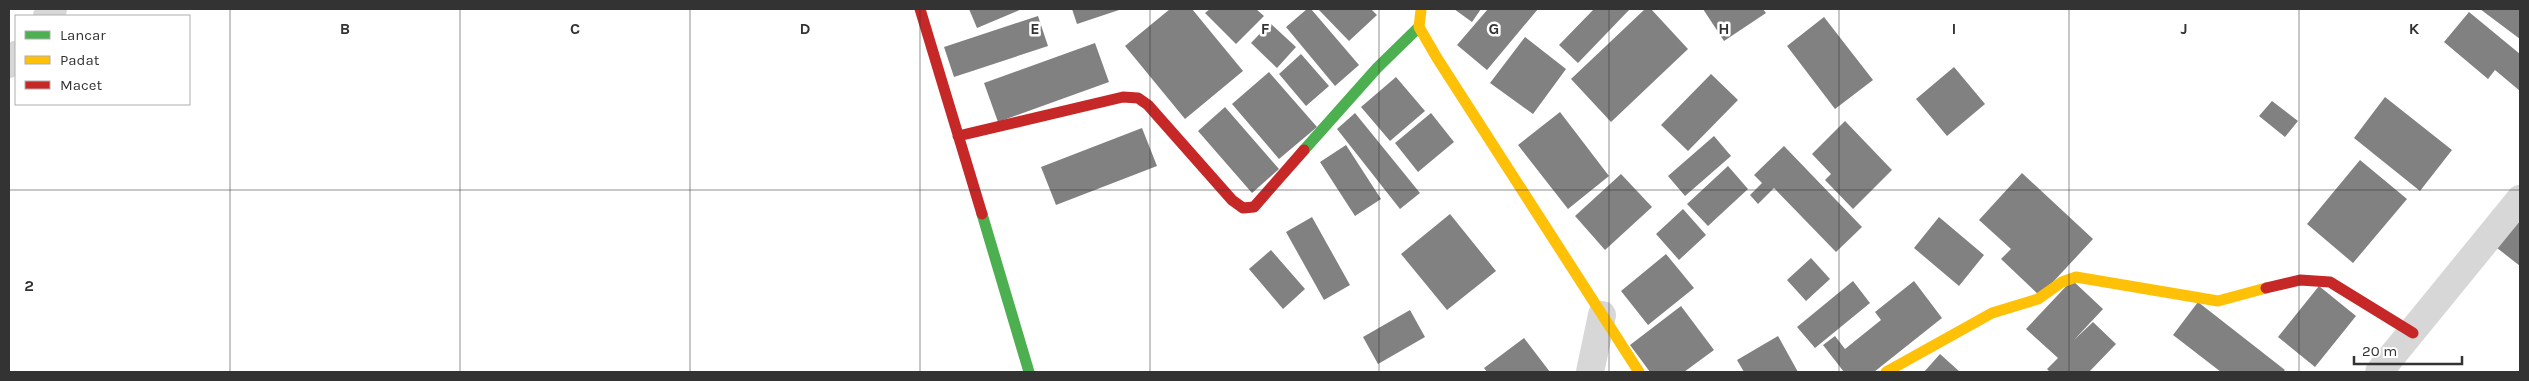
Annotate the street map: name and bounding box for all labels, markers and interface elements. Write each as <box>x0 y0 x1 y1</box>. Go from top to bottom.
legend <box>15 15 190 105</box>
text: B <box>340 19 350 38</box>
text: C <box>570 19 580 38</box>
text: D <box>800 19 811 38</box>
text: E <box>1030 19 1040 38</box>
text: F <box>1261 19 1270 38</box>
text: G <box>1489 19 1499 38</box>
text: H <box>1718 19 1730 38</box>
text: I <box>1952 19 1956 38</box>
text: J <box>2180 19 2188 38</box>
text: K <box>2409 19 2420 38</box>
text: Lancar <box>60 26 106 44</box>
text: Padat <box>60 51 100 69</box>
text: Macet <box>60 76 102 94</box>
text: 2 <box>24 276 34 295</box>
scale bar <box>2354 334 2462 366</box>
text: 20 m <box>2362 342 2397 360</box>

